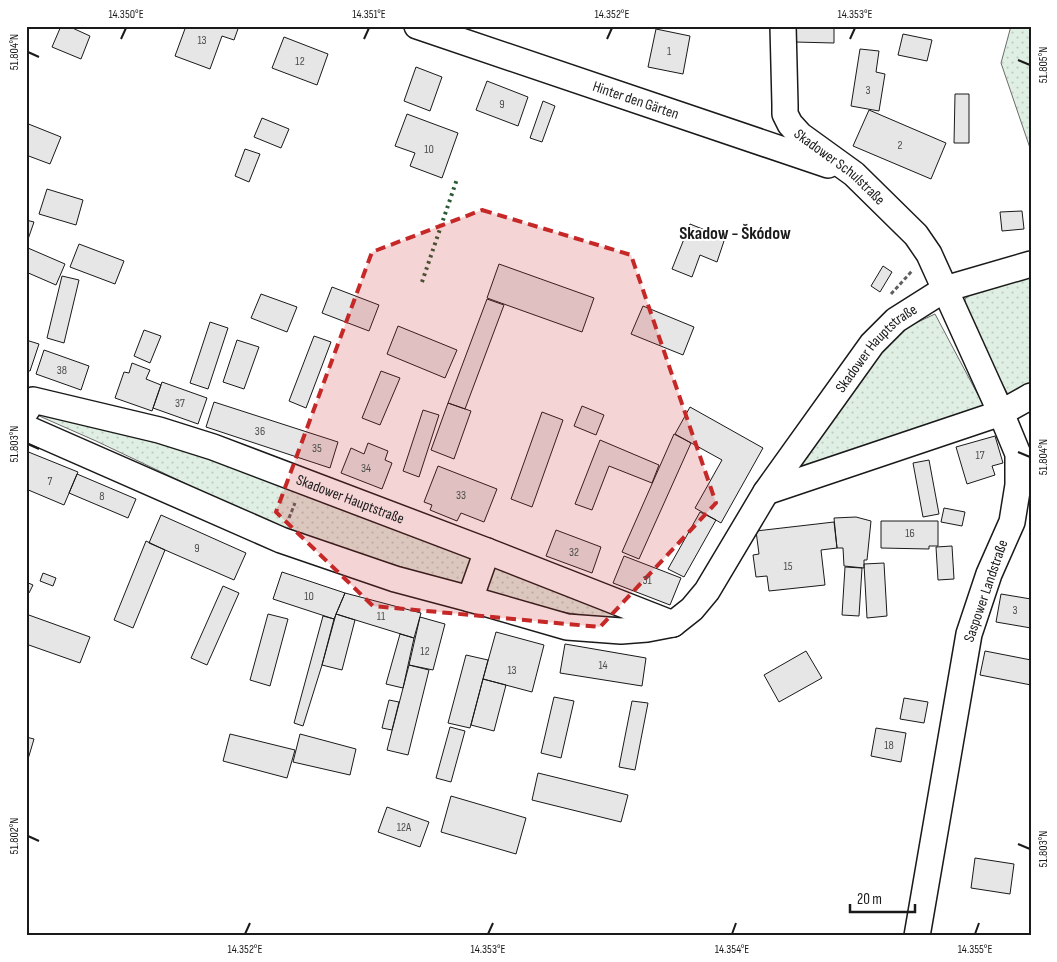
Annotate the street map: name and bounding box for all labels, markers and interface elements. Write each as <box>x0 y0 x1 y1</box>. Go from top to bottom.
text: 14.350°E <box>108 7 144 22</box>
text: 14.351°E <box>352 7 386 22</box>
text: 14.352°E <box>595 7 629 22</box>
text: 14.353°E <box>838 7 872 22</box>
house number: 13 <box>197 33 207 48</box>
text: 51.804°N <box>7 34 22 70</box>
house number: 1 <box>667 44 672 59</box>
text: 51.805°N <box>1036 47 1051 83</box>
house number: 12 <box>295 54 305 69</box>
street label: Hinter den Gärten <box>590 77 681 123</box>
house number: 3 <box>865 83 871 98</box>
house number: 9 <box>499 97 505 112</box>
street label: Skadower Schulstraße <box>790 125 889 209</box>
house number: 2 <box>898 138 903 153</box>
house number: 10 <box>424 142 434 157</box>
district label: Skadow - Škódow <box>679 223 791 244</box>
street label: Skadower Hauptstraße <box>831 300 920 396</box>
house number: 38 <box>57 363 67 378</box>
house number: 37 <box>175 396 185 411</box>
house number: 36 <box>255 424 265 439</box>
text: 51.803°N <box>7 426 22 462</box>
text: 51.804°N <box>1036 439 1051 475</box>
house number: 35 <box>312 441 322 456</box>
house number: 17 <box>976 448 985 463</box>
house number: 34 <box>361 461 371 476</box>
street label: Skadower Hauptstraße <box>294 470 407 528</box>
house number: 7 <box>48 474 53 489</box>
house number: 33 <box>456 488 466 503</box>
house number: 8 <box>99 489 105 504</box>
house number: 16 <box>905 526 915 541</box>
street label: Saspower Landstraße <box>960 537 1012 645</box>
house number: 9 <box>194 541 200 556</box>
house number: 32 <box>569 545 579 560</box>
house number: 15 <box>783 559 793 574</box>
house number: 31 <box>642 573 652 588</box>
house number: 10 <box>304 589 314 604</box>
house number: 3 <box>1012 603 1018 618</box>
house number: 11 <box>377 609 386 624</box>
house number: 12 <box>420 644 430 659</box>
house number: 14 <box>598 658 608 673</box>
house number: 13 <box>507 663 517 678</box>
house number: 18 <box>884 738 894 753</box>
text: 51.802°N <box>7 818 22 854</box>
house number: 12A <box>397 820 412 835</box>
text: 51.803°N <box>1036 831 1051 867</box>
scale bar <box>850 882 914 914</box>
text: 20 m <box>857 890 882 909</box>
text: 14.352°E <box>228 942 262 957</box>
text: 14.353°E <box>471 942 505 957</box>
text: 14.354°E <box>715 942 749 957</box>
text: 14.355°E <box>958 942 992 957</box>

